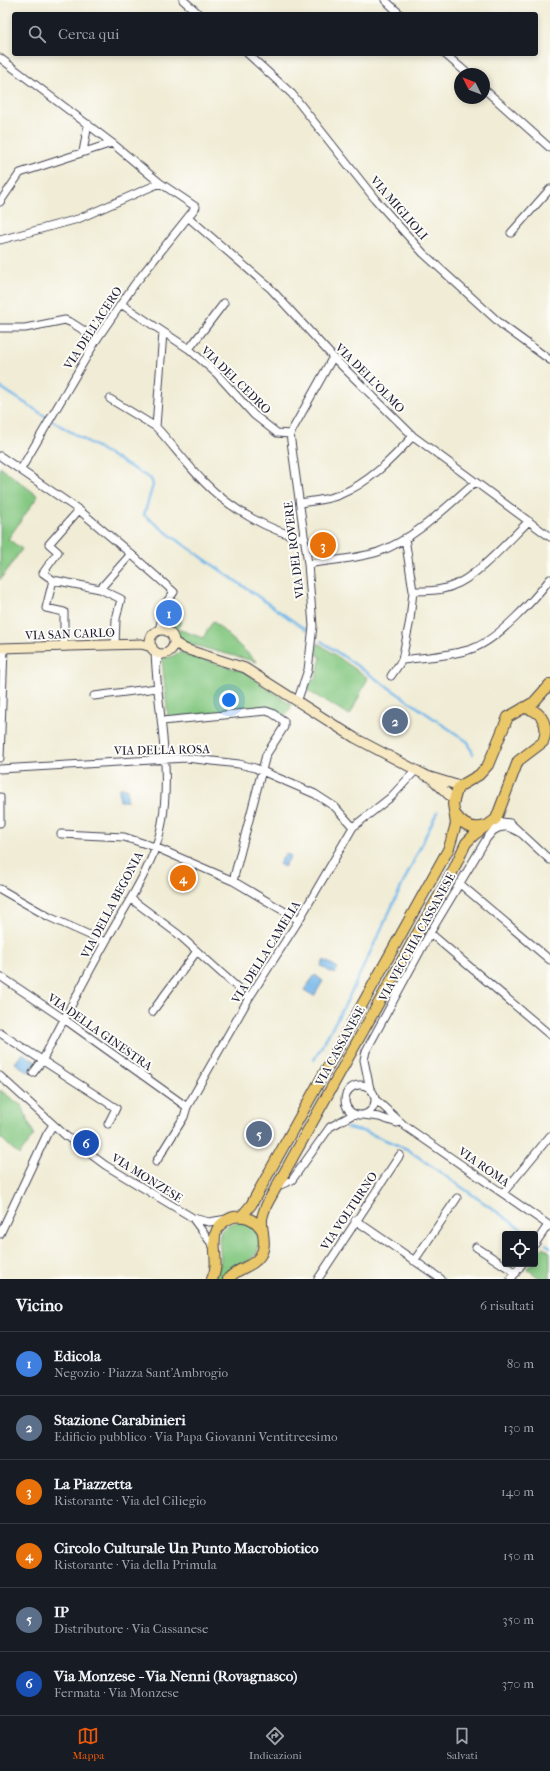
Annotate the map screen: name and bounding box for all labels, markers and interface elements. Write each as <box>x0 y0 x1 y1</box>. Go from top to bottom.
search box <box>12 12 538 56</box>
icon: search <box>26 23 48 45</box>
text: Cerca qui <box>58 25 119 43</box>
north arrow <box>454 68 490 104</box>
street label: VIA MIGLIOLI <box>367 172 431 243</box>
street label: VIA DELL'ACERO <box>61 284 125 373</box>
street label: VIA DELL'OLMO <box>332 340 408 416</box>
street label: VIA DEL CEDRO <box>198 343 274 417</box>
street label: VIA DEL ROVERE <box>281 501 307 600</box>
pin: 3 <box>310 530 336 560</box>
pin: 1 <box>156 598 182 628</box>
street label: VIA SAN CARLO <box>24 625 115 643</box>
your location <box>219 690 239 710</box>
pin: 2 <box>382 706 408 736</box>
street label: VIA DELLA ROSA <box>113 742 210 758</box>
street label: VIA DELLA BEGONIA <box>77 849 146 962</box>
pin: 4 <box>170 863 196 893</box>
street label: VIA VECCHIA CASSANESE <box>375 870 458 1005</box>
street label: VIA DELLA CAMELIA <box>228 898 303 1007</box>
street label: VIA DELLA GINESTRA <box>44 990 155 1074</box>
street label: VIA CASSANESE <box>312 1004 368 1089</box>
pin: 5 <box>246 1119 272 1149</box>
pin: 6 <box>73 1128 99 1158</box>
street label: VIA ROMA <box>455 1144 512 1190</box>
street label: VIA MONZESE <box>108 1150 185 1205</box>
street label: VIA VOLTURNO <box>317 1169 380 1254</box>
map controls <box>502 1231 538 1267</box>
button: locate <box>502 1231 538 1267</box>
text: Vicino <box>16 1295 63 1315</box>
text: 6 risultati <box>480 1298 534 1313</box>
text: Edicola <box>54 1347 101 1365</box>
text: 1 <box>27 1356 31 1371</box>
text: 80 m <box>507 1356 534 1371</box>
text: Negozio · Piazza Sant'Ambrogio <box>54 1365 228 1380</box>
text: Stazione Carabinieri <box>54 1411 186 1429</box>
text: 2 <box>26 1420 32 1435</box>
text: 130 m <box>503 1420 534 1435</box>
text: Edificio pubblico · Via Papa Giovanni Ventitreesimo <box>54 1429 338 1444</box>
text: La Piazzetta <box>54 1475 132 1493</box>
text: 3 <box>26 1484 32 1499</box>
text: 140 m <box>501 1484 534 1499</box>
text: Ristorante · Via del Ciliegio <box>54 1493 206 1508</box>
text: Circolo Culturale Un Punto Macrobiotico <box>54 1539 319 1557</box>
text: 4 <box>25 1548 33 1563</box>
text: 150 m <box>503 1548 534 1563</box>
text: Ristorante · Via della Primula <box>54 1557 217 1572</box>
text: IP <box>54 1603 69 1621</box>
text: 5 <box>26 1612 32 1627</box>
text: 350 m <box>502 1612 534 1627</box>
text: Distributore · Via Cassanese <box>54 1621 208 1636</box>
text: Via Monzese - Via Nenni (Rovagnasco) <box>54 1667 297 1685</box>
text: 6 <box>25 1676 33 1691</box>
text: 370 m <box>502 1676 534 1691</box>
text: Fermata · Via Monzese <box>54 1685 179 1700</box>
tab: Mappa <box>72 1725 104 1762</box>
tab: Indicazioni <box>249 1725 302 1762</box>
tab: Salvati <box>446 1725 478 1762</box>

